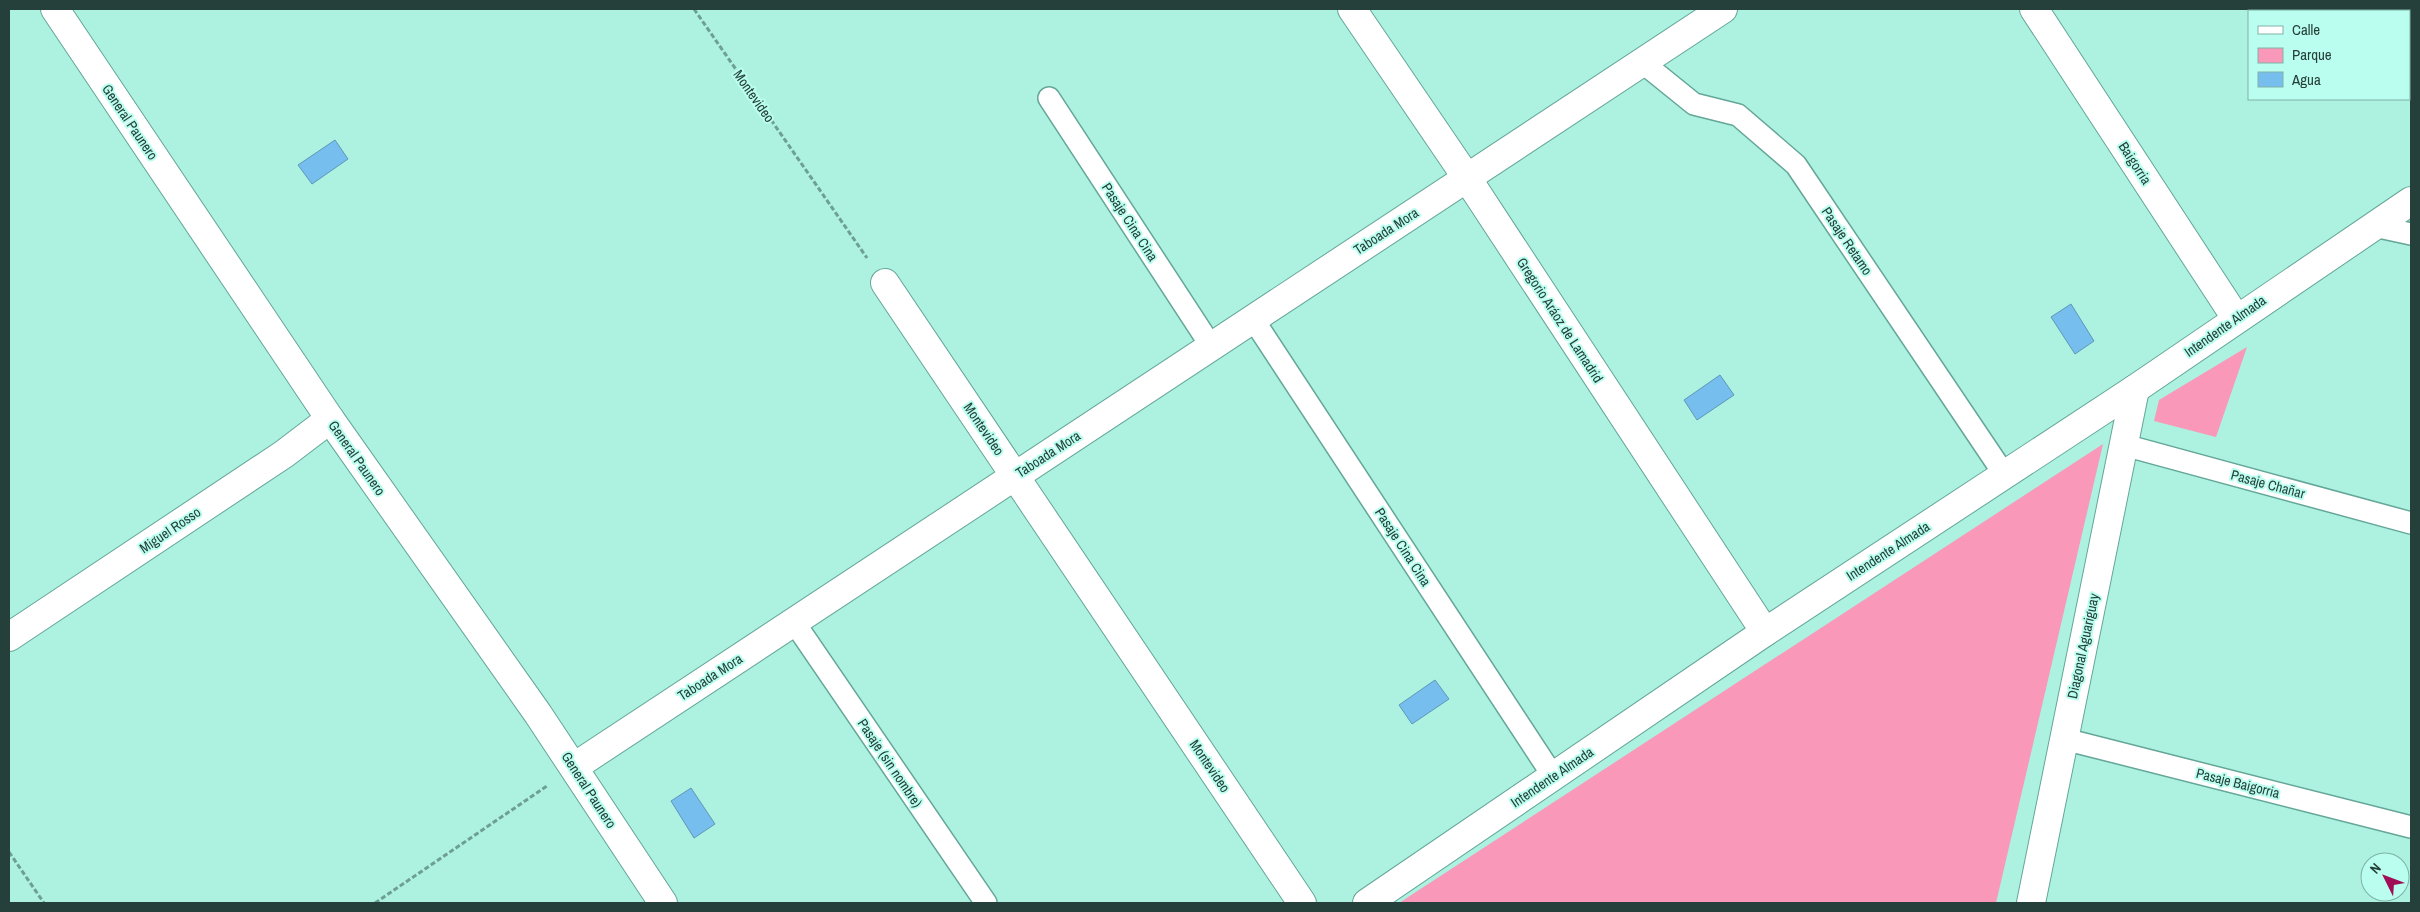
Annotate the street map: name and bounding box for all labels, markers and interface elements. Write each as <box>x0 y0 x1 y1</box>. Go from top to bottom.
legend <box>2248 10 2410 100</box>
text: Calle <box>2292 19 2320 40</box>
text: Parque <box>2292 44 2332 65</box>
street label: Montevideo <box>729 66 779 126</box>
text: Agua <box>2291 69 2321 90</box>
street label: General Paunero <box>98 81 162 163</box>
street label: Baigorria <box>2115 138 2156 188</box>
street label: Pasaje Cina Cina <box>1098 179 1162 265</box>
street label: Taboada Mora <box>1350 203 1422 259</box>
street label: Pasaje Retamo <box>1818 203 1876 279</box>
street label: Gregorio Aráoz de Lamadrid <box>1513 254 1607 386</box>
street label: Intendente Almada <box>2181 291 2270 361</box>
street label: Montevideo <box>960 399 1008 459</box>
street label: General Paunero <box>325 417 389 499</box>
street label: Taboada Mora <box>1012 426 1084 482</box>
street label: Pasaje Chañar <box>2229 465 2307 503</box>
street label: Miguel Rosso <box>136 503 204 557</box>
street label: Pasaje Cina Cina <box>1371 504 1435 590</box>
street label: Intendente Almada <box>1843 517 1934 585</box>
street label: Diagonal Aguariguay <box>2063 591 2103 700</box>
street label: Taboada Mora <box>674 649 746 705</box>
street label: Pasaje (sin nombre) <box>854 715 926 811</box>
street label: Montevideo <box>1186 736 1234 796</box>
street label: Intendente Almada <box>1507 742 1597 811</box>
street label: General Paunero <box>558 748 620 832</box>
street label: Pasaje Baigorria <box>2194 764 2282 802</box>
north arrow <box>2360 852 2410 902</box>
text: N <box>2366 859 2385 877</box>

